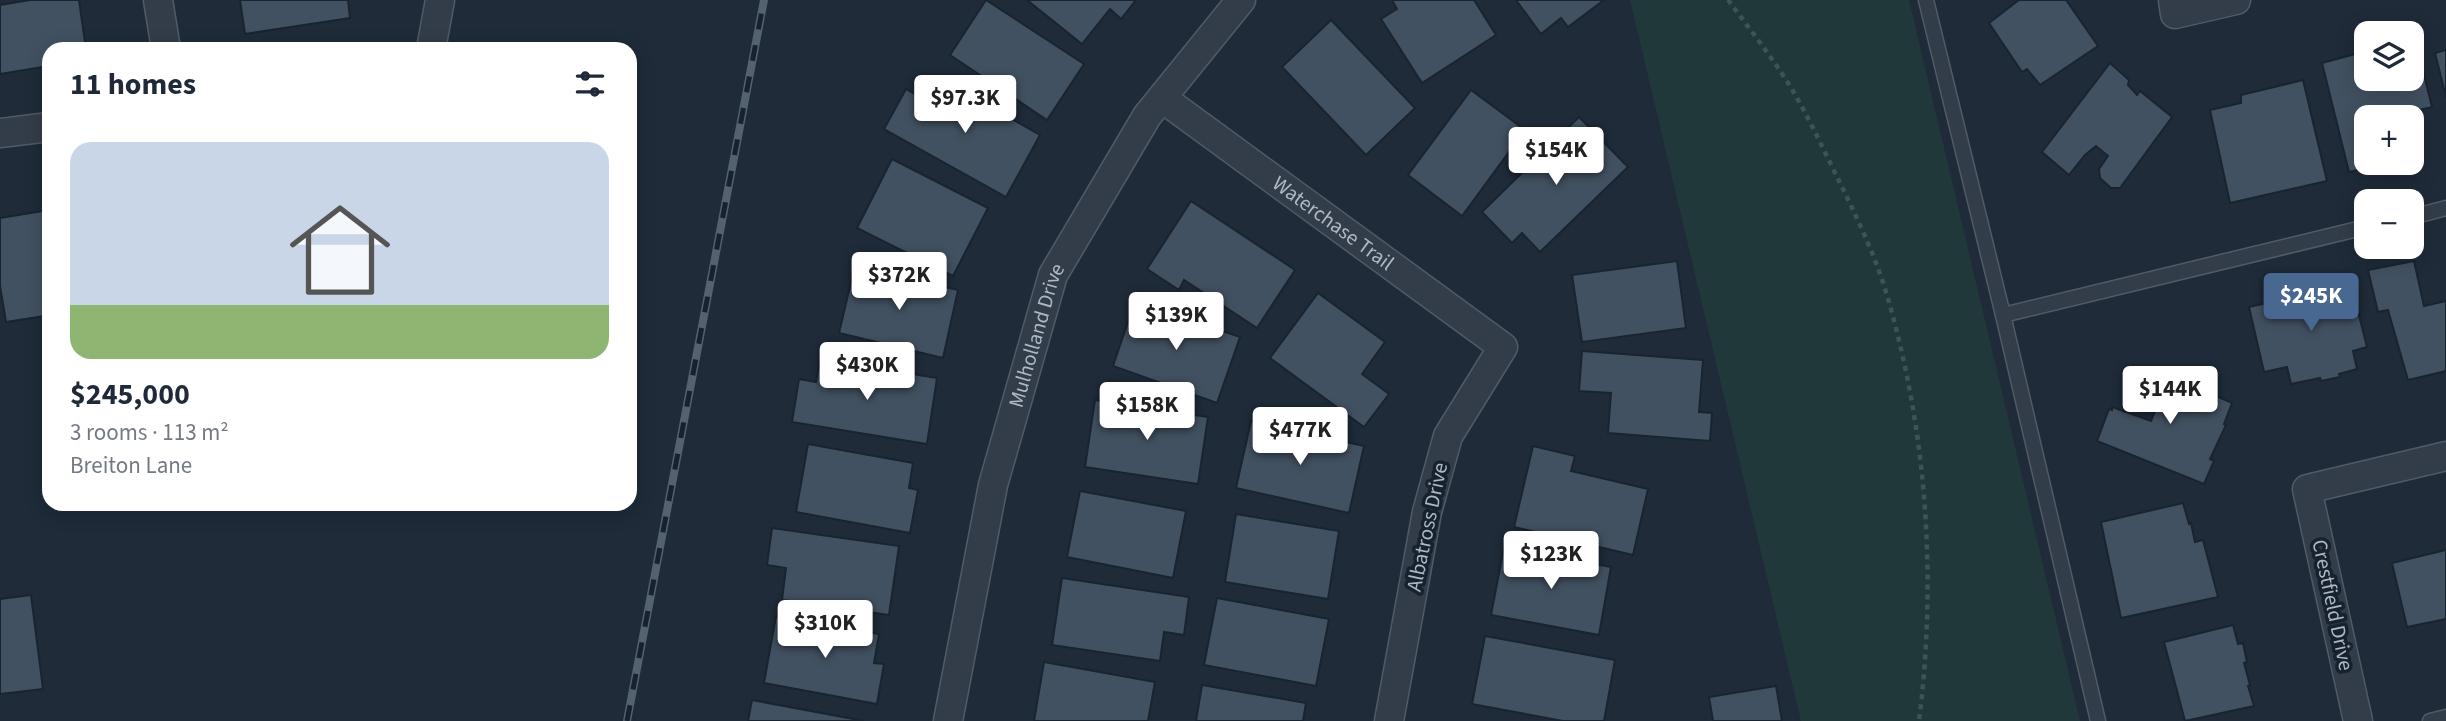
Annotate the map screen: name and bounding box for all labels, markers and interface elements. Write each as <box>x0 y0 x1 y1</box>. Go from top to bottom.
map controls <box>2354 21 2424 259</box>
button: layers <box>2354 21 2424 91</box>
text: 11 homes <box>70 63 196 106</box>
icon: filters <box>571 65 609 103</box>
pin: $97.3K <box>908 76 1022 135</box>
text: $97.3K <box>930 81 1000 114</box>
button: + <box>2354 105 2424 175</box>
pin: $154K <box>1507 128 1605 187</box>
text: $154K <box>1525 133 1587 166</box>
street label: Waterchase Trail <box>1266 168 1400 278</box>
icon: home <box>277 187 403 313</box>
button: − <box>2354 189 2424 259</box>
pin: $372K <box>850 252 948 312</box>
street label: Mulholland Drive <box>1001 257 1072 411</box>
text: $372K <box>868 258 930 291</box>
pin: $245K <box>2262 274 2360 333</box>
text: $245K <box>2280 279 2342 312</box>
pin: $139K <box>1127 292 1225 352</box>
text: $139K <box>1145 298 1207 331</box>
pin: $430K <box>818 342 916 402</box>
text: $430K <box>836 348 898 381</box>
pin: $144K <box>2121 366 2219 426</box>
text: $144K <box>2139 372 2201 405</box>
text: $245,000 <box>70 373 190 416</box>
pin: $158K <box>1098 382 1196 442</box>
text: $158K <box>1116 388 1178 421</box>
pin: $477K <box>1251 407 1349 467</box>
text: $477K <box>1269 413 1331 446</box>
text: 3 rooms · 113 m² <box>70 416 229 449</box>
text: Breiton Lane <box>70 449 192 482</box>
street label: Albatross Drive <box>1399 460 1455 594</box>
pin: $123K <box>1502 532 1600 591</box>
text: $123K <box>1520 537 1582 570</box>
street label: Crestfield Drive <box>2304 537 2362 673</box>
pin: $310K <box>776 600 874 660</box>
text: $310K <box>794 606 856 639</box>

